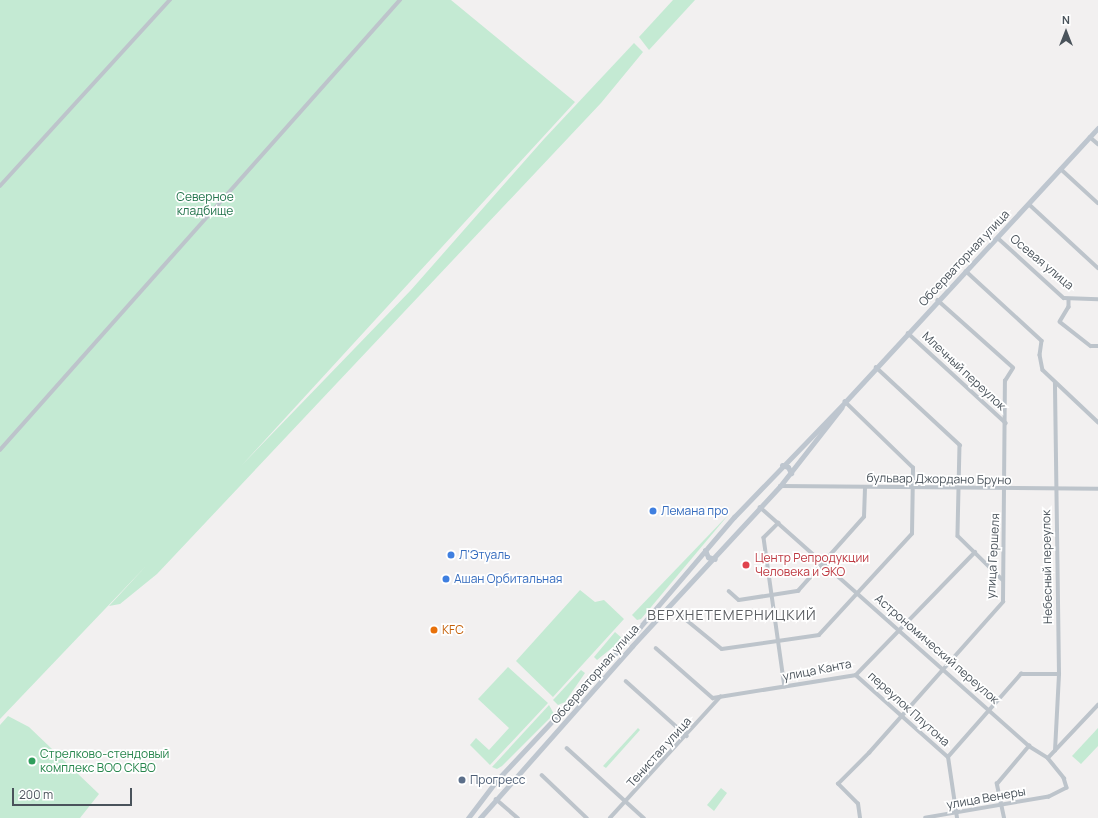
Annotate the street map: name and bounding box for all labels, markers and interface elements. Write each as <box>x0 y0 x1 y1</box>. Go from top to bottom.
north arrow <box>1046 12 1086 52</box>
text: N <box>1062 12 1070 27</box>
park label: Северное кладбище <box>176 190 234 218</box>
street label: Обсерваторная улица <box>916 207 1012 309</box>
street label: Осевая улица <box>1007 231 1077 293</box>
street label: Млечный переулок <box>919 329 1009 413</box>
street label: бульвар Джордано Бруно <box>866 471 1012 487</box>
place label: Лемана про <box>661 504 728 518</box>
marker: Лемана про <box>648 506 658 516</box>
street label: Небесный переулок <box>1039 510 1055 624</box>
street label: улица Гершеля <box>984 513 1002 599</box>
place label: Л'Этуаль <box>459 548 510 562</box>
marker: Л'Этуаль <box>446 550 456 560</box>
place label: Центр Репродукции Человека и ЭКО <box>755 551 869 579</box>
marker: Центр Репродукции Человека и ЭКО <box>740 559 752 571</box>
place label: Ашан Орбитальная <box>454 572 563 586</box>
marker: Ашан Орбитальная <box>441 574 451 584</box>
street label: Астрономический переулок <box>872 591 1002 707</box>
district label: ВЕРХНЕТЕМЕРНИЦКИЙ <box>647 607 817 623</box>
street label: Обсерваторная улица <box>548 622 642 726</box>
place label: KFC <box>442 623 464 637</box>
marker: KFC <box>429 625 439 635</box>
street label: улица Канта <box>781 656 853 684</box>
street label: переулок Плутона <box>865 669 953 749</box>
street label: Тенистая улица <box>624 714 694 790</box>
place label: Стрелково-стендовый комплекс ВОО СКВО <box>40 747 169 775</box>
marker: Стрелково-стендовый комплекс ВОО СКВО <box>27 756 37 766</box>
place label: Прогресс <box>470 773 525 787</box>
marker: Прогресс <box>457 775 467 785</box>
scale bar <box>14 780 134 806</box>
street label: улица Венеры <box>945 784 1027 812</box>
text: 200 m <box>19 786 53 803</box>

